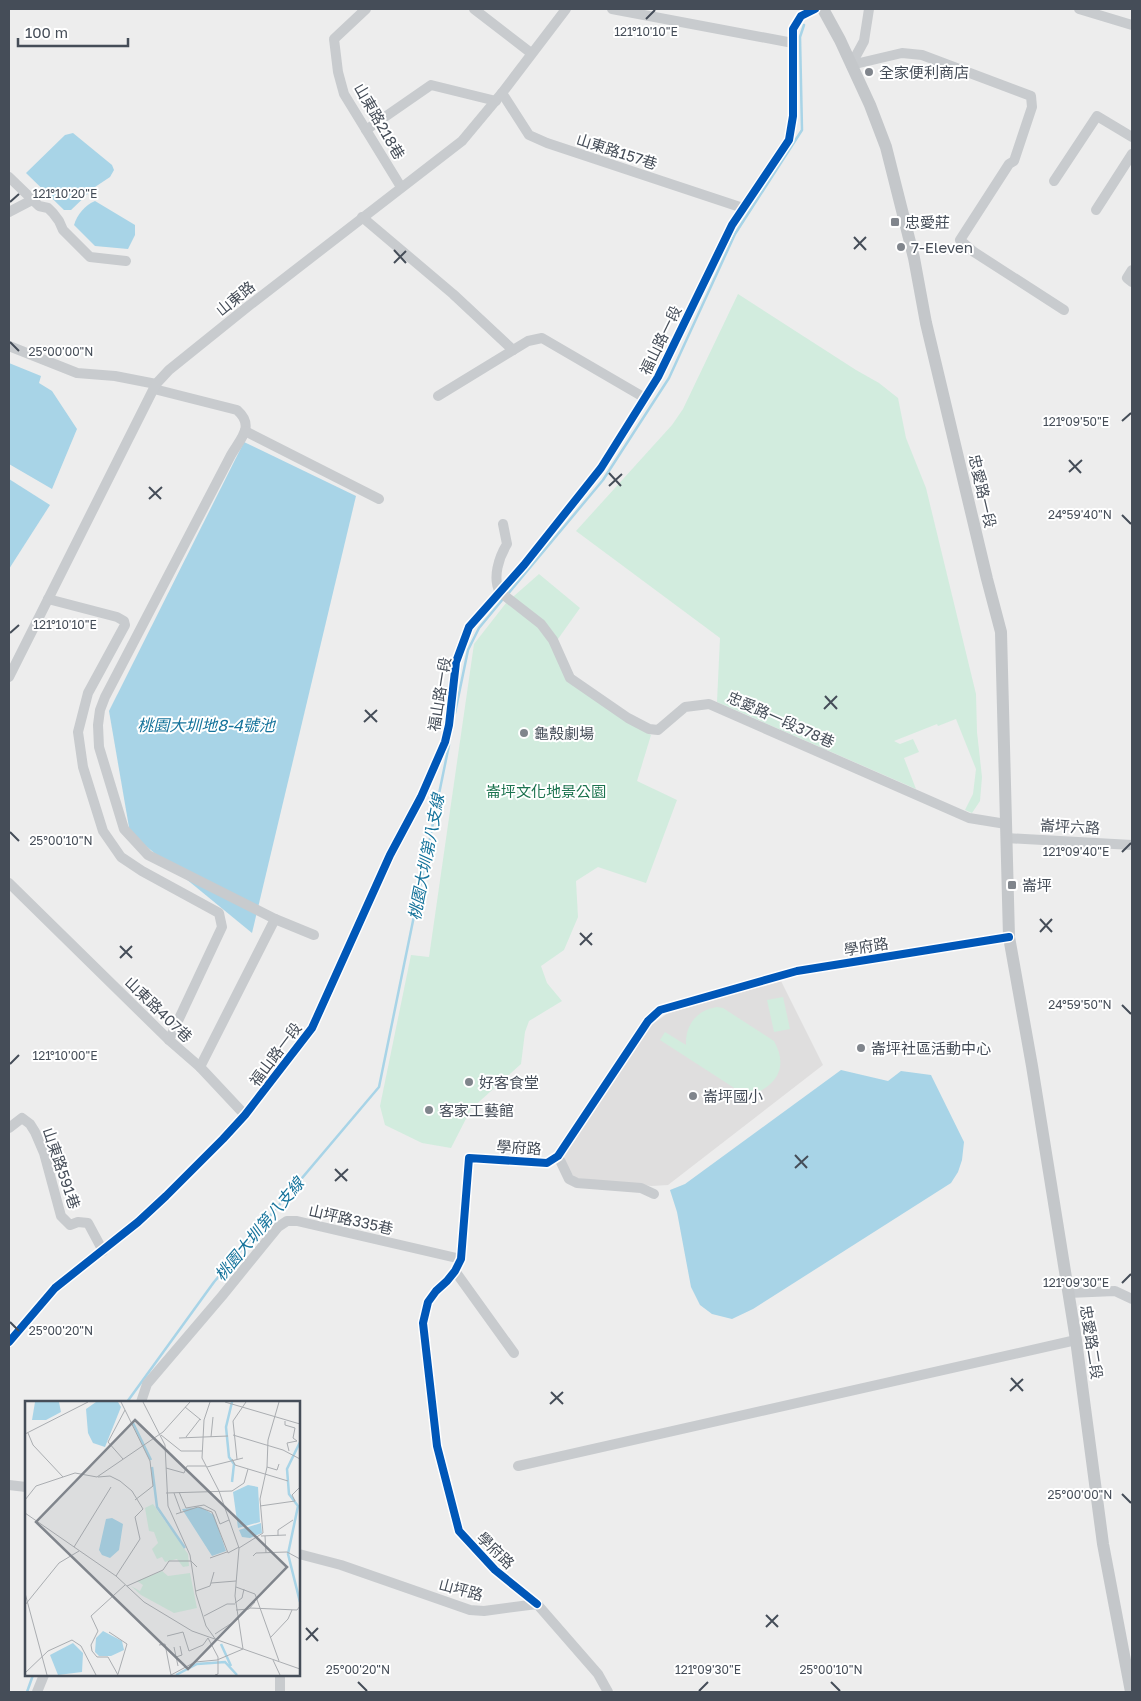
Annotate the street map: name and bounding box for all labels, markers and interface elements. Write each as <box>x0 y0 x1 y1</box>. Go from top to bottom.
scale bar <box>18 15 128 47</box>
text: 100 m <box>25 23 68 41</box>
text: 121°10'10"E <box>614 24 678 39</box>
place label: 全家便利商店 <box>879 63 969 81</box>
marker: 全家便利商店 <box>863 66 875 78</box>
street label: 山東路218巷 <box>351 80 409 162</box>
street label: 山東路157巷 <box>574 129 660 173</box>
text: 121°10'20"E <box>33 186 97 201</box>
place label: 忠愛莊 <box>905 213 950 231</box>
marker: 忠愛莊 <box>889 216 901 228</box>
place label: 7-Eleven <box>911 238 973 256</box>
marker: 7-Eleven <box>895 241 907 253</box>
street label: 山東路 <box>212 277 258 319</box>
street label: 福山路一段 <box>635 302 685 378</box>
text: 25°00'00"N <box>29 344 93 359</box>
text: 121°09'50"E <box>1043 414 1109 429</box>
street label: 忠愛路一段 <box>966 452 1000 530</box>
text: 24°59'40"N <box>1048 507 1112 522</box>
text: 121°10'10"E <box>33 617 97 632</box>
street label: 福山路一段 <box>424 656 454 732</box>
street label: 忠愛路一段378巷 <box>724 687 838 751</box>
water label: 桃園大圳地8-4號池 <box>137 715 277 735</box>
place label: 龜殼劇場 <box>534 724 594 742</box>
marker: 龜殼劇場 <box>518 727 530 739</box>
park label: 崙坪文化地景公園 <box>486 782 606 800</box>
water label: 桃園大圳第八支線 <box>404 790 448 922</box>
street label: 崙坪六路 <box>1040 815 1100 837</box>
text: 25°00'10"N <box>29 833 93 848</box>
text: 121°09'40"E <box>1043 844 1109 859</box>
place label: 崙坪 <box>1022 876 1052 894</box>
marker: 崙坪 <box>1006 879 1018 891</box>
street label: 學府路 <box>842 934 890 958</box>
street label: 山東路407巷 <box>122 973 196 1045</box>
text: 24°59'50"N <box>1048 997 1112 1012</box>
street label: 福山路一段 <box>245 1019 305 1089</box>
place label: 崙坪社區活動中心 <box>871 1039 991 1057</box>
marker: 崙坪社區活動中心 <box>855 1042 867 1054</box>
text: 121°10'00"E <box>32 1048 98 1063</box>
place label: 好客食堂 <box>479 1073 539 1091</box>
marker: 好客食堂 <box>463 1076 475 1088</box>
place label: 崙坪國小 <box>703 1087 763 1105</box>
marker: 崙坪國小 <box>687 1090 699 1102</box>
place label: 客家工藝館 <box>439 1101 514 1119</box>
marker: 客家工藝館 <box>423 1104 435 1116</box>
street label: 山東路591巷 <box>40 1125 84 1211</box>
street label: 學府路 <box>496 1137 542 1157</box>
water label: 桃園大圳第八支線 <box>210 1172 309 1284</box>
street label: 山坪路335巷 <box>307 1201 395 1237</box>
text: 121°09'30"E <box>1043 1275 1109 1290</box>
street label: 忠愛路二段 <box>1077 1304 1107 1380</box>
text: 25°00'20"N <box>29 1323 93 1338</box>
inset map <box>25 1401 300 1676</box>
text: 25°00'00"N <box>1048 1487 1112 1502</box>
street label: 學府路 <box>474 1528 518 1572</box>
street label: 山坪路 <box>437 1574 485 1604</box>
text: 25°00'20"N <box>326 1662 390 1677</box>
text: 121°09'30"E <box>675 1662 741 1677</box>
text: 25°00'10"N <box>799 1662 863 1677</box>

